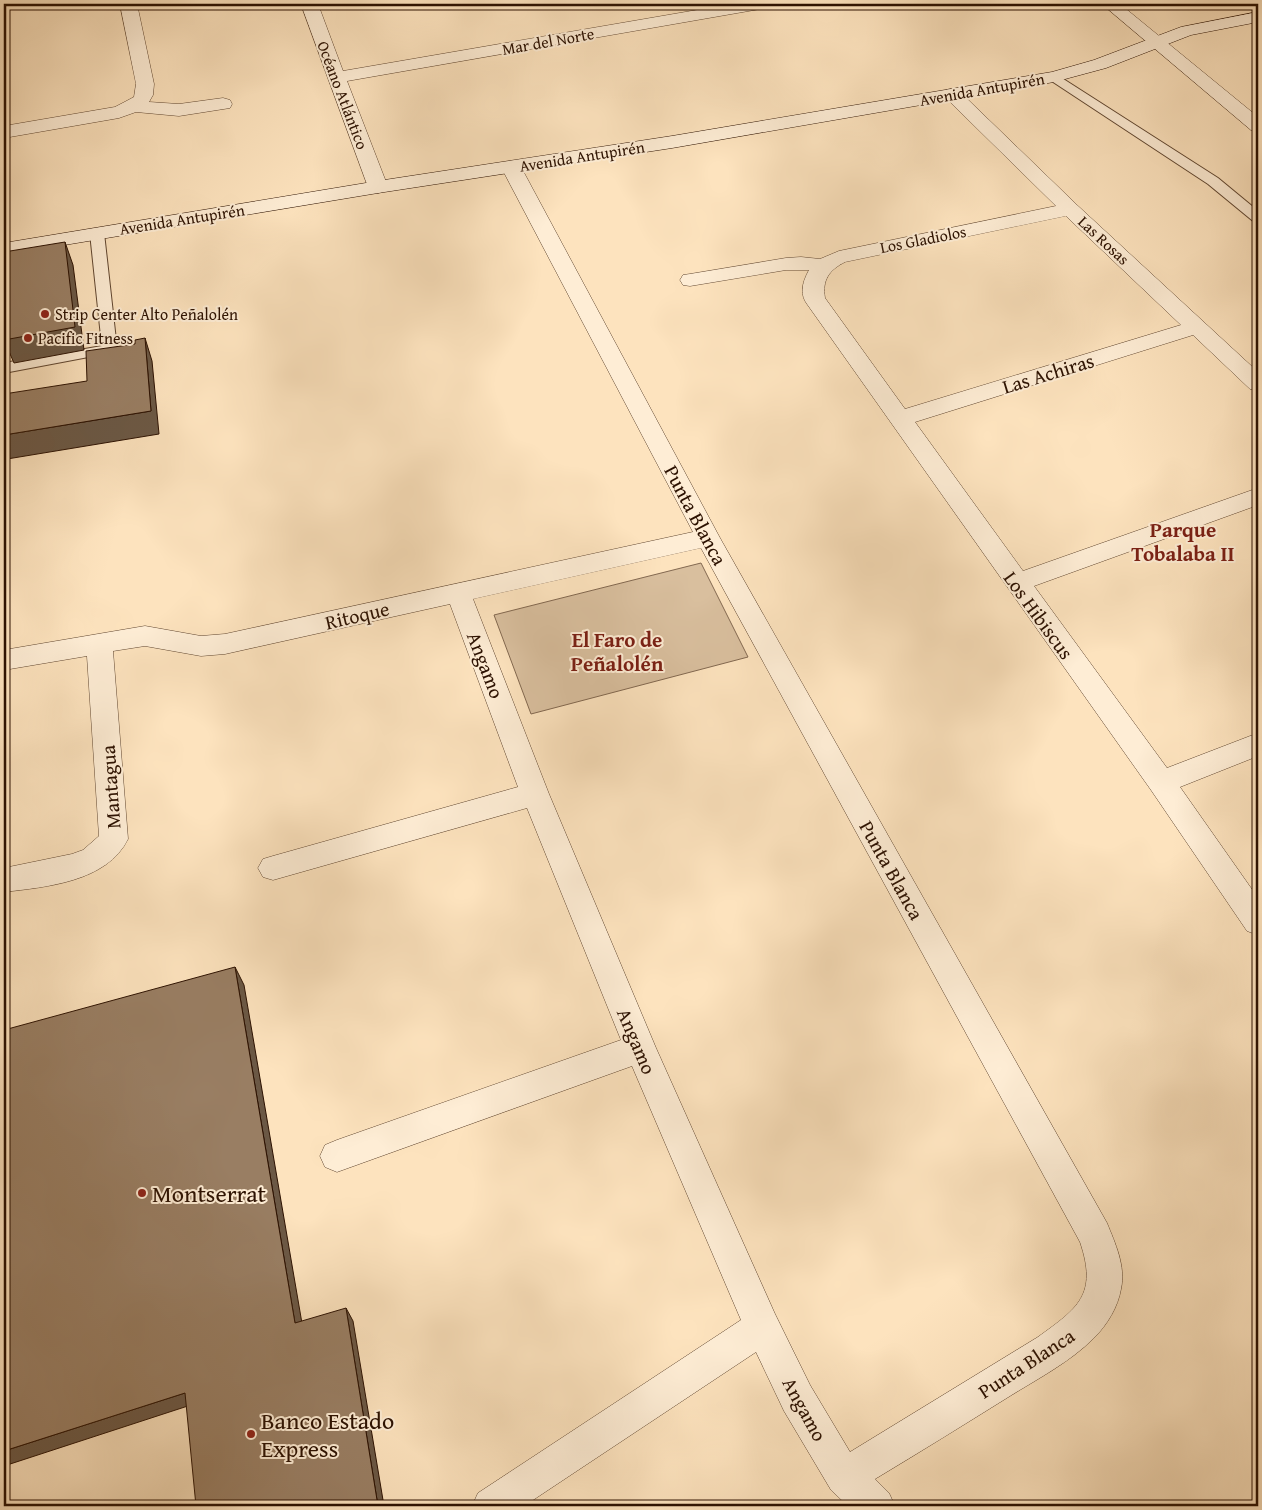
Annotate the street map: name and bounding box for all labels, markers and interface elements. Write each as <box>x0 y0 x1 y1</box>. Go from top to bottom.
street label: Mar del Norte <box>500 21 596 61</box>
street label: Océano Atlántico <box>311 37 375 153</box>
street label: Avenida Antupirén <box>918 66 1046 112</box>
street label: Avenida Antupirén <box>518 134 646 178</box>
street label: Avenida Antupirén <box>118 197 246 241</box>
street label: Las Rosas <box>1073 210 1135 270</box>
street label: Los Gladiolos <box>878 219 968 259</box>
place label: Strip Center Alto Peñalolén <box>55 302 238 326</box>
marker: Strip Center Alto Peñalolén <box>39 308 51 320</box>
place label: Pacific Fitness <box>38 326 133 350</box>
marker: Pacific Fitness <box>22 332 34 344</box>
street label: Las Achiras <box>999 345 1097 401</box>
street label: Punta Blanca <box>657 460 735 571</box>
district label: Parque Tobalaba II <box>1131 514 1235 569</box>
street label: Los Hibiscus <box>997 565 1081 665</box>
street label: Ritoque <box>322 594 392 636</box>
district label: El Faro de Peñalolén <box>571 624 664 679</box>
street label: Angamo <box>460 627 512 703</box>
street label: Mantagua <box>93 744 127 830</box>
street label: Punta Blanca <box>853 815 932 925</box>
street label: Angamo <box>610 1003 664 1079</box>
place label: Montserrat <box>152 1176 267 1211</box>
marker: Montserrat <box>136 1187 148 1199</box>
street label: Punta Blanca <box>972 1321 1080 1405</box>
street label: Angamo <box>776 1372 834 1446</box>
place label: Banco Estado Express <box>261 1403 394 1466</box>
marker: Banco Estado Express <box>245 1428 257 1440</box>

